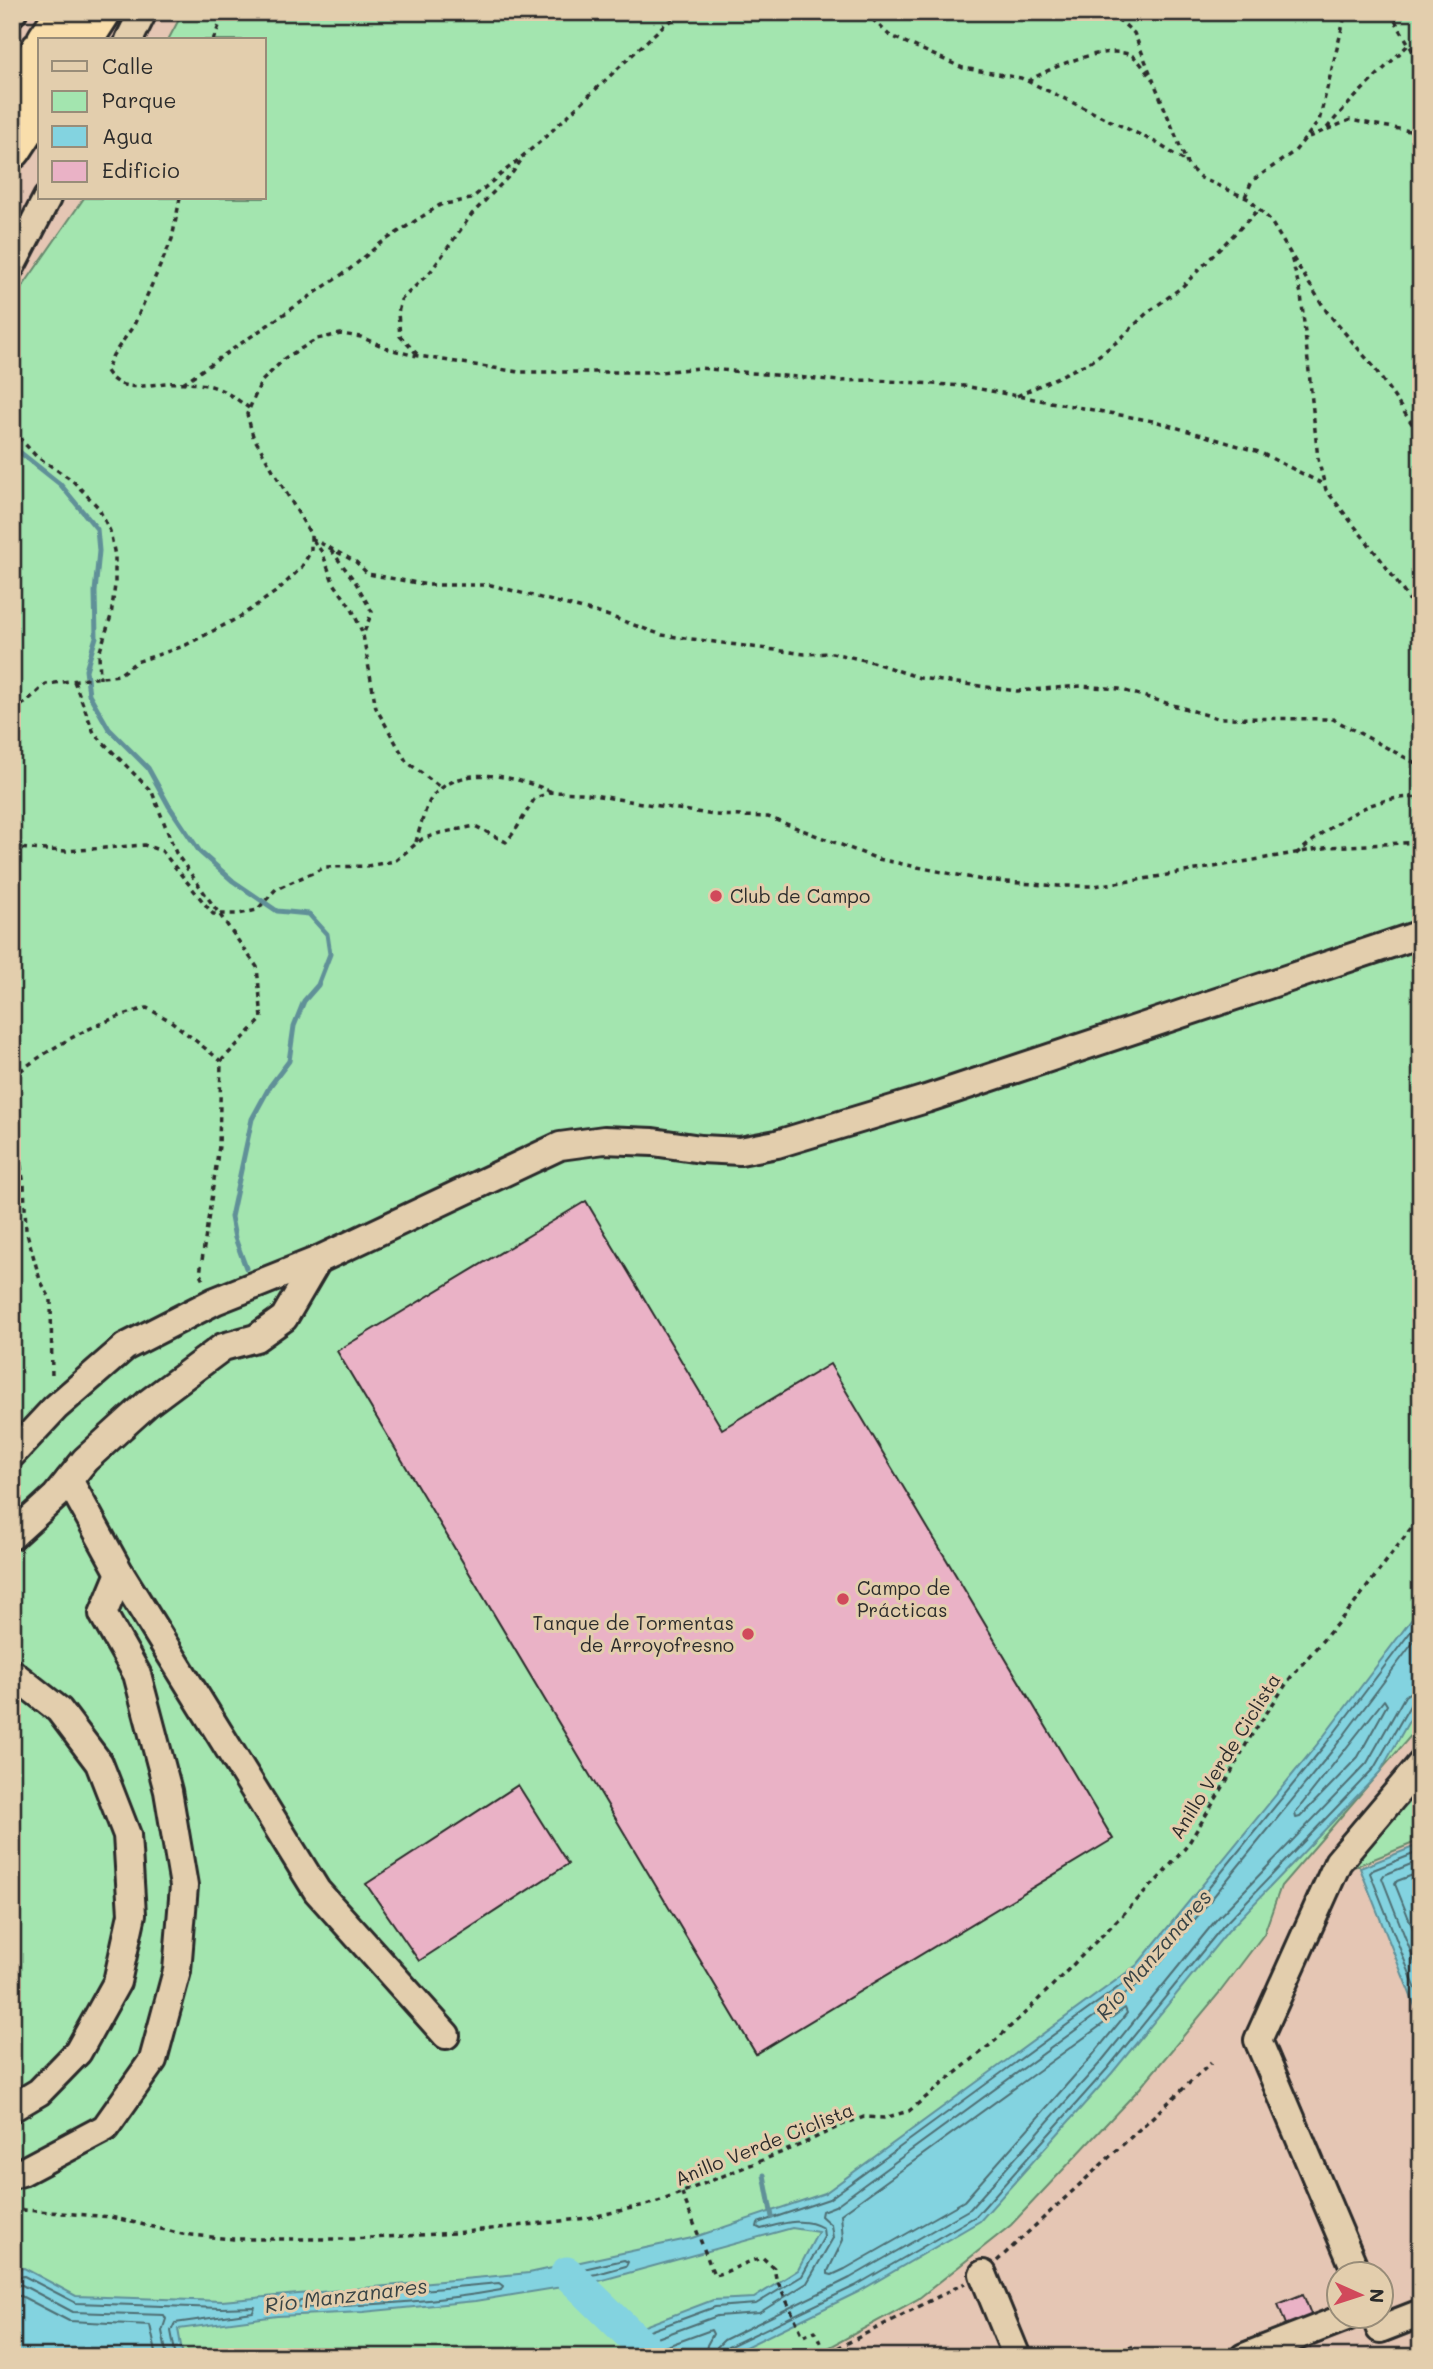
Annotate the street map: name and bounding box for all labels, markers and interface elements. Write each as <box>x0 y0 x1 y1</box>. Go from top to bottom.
legend <box>38 38 266 200</box>
text: Calle <box>102 52 154 79</box>
text: Parque <box>102 86 176 113</box>
text: Agua <box>102 122 153 149</box>
text: Edificio <box>102 156 180 183</box>
place label: Club de Campo <box>730 883 870 908</box>
marker: Club de Campo <box>708 888 724 904</box>
place label: Campo de Prácticas <box>857 1575 950 1622</box>
marker: Campo de Prácticas <box>835 1591 851 1607</box>
place label: Tanque de Tormentas de Arroyofresno <box>533 1610 734 1657</box>
marker: Tanque de Tormentas de Arroyofresno <box>740 1626 756 1642</box>
street label: Anillo Verde Ciclista <box>1164 1668 1286 1843</box>
water label: Río Manzanares <box>1089 1883 1217 2025</box>
street label: Anillo Verde Ciclista <box>671 2096 857 2191</box>
north arrow <box>1324 2260 1394 2330</box>
water label: Río Manzanares <box>263 2271 429 2318</box>
text: N <box>1365 2288 1390 2304</box>

